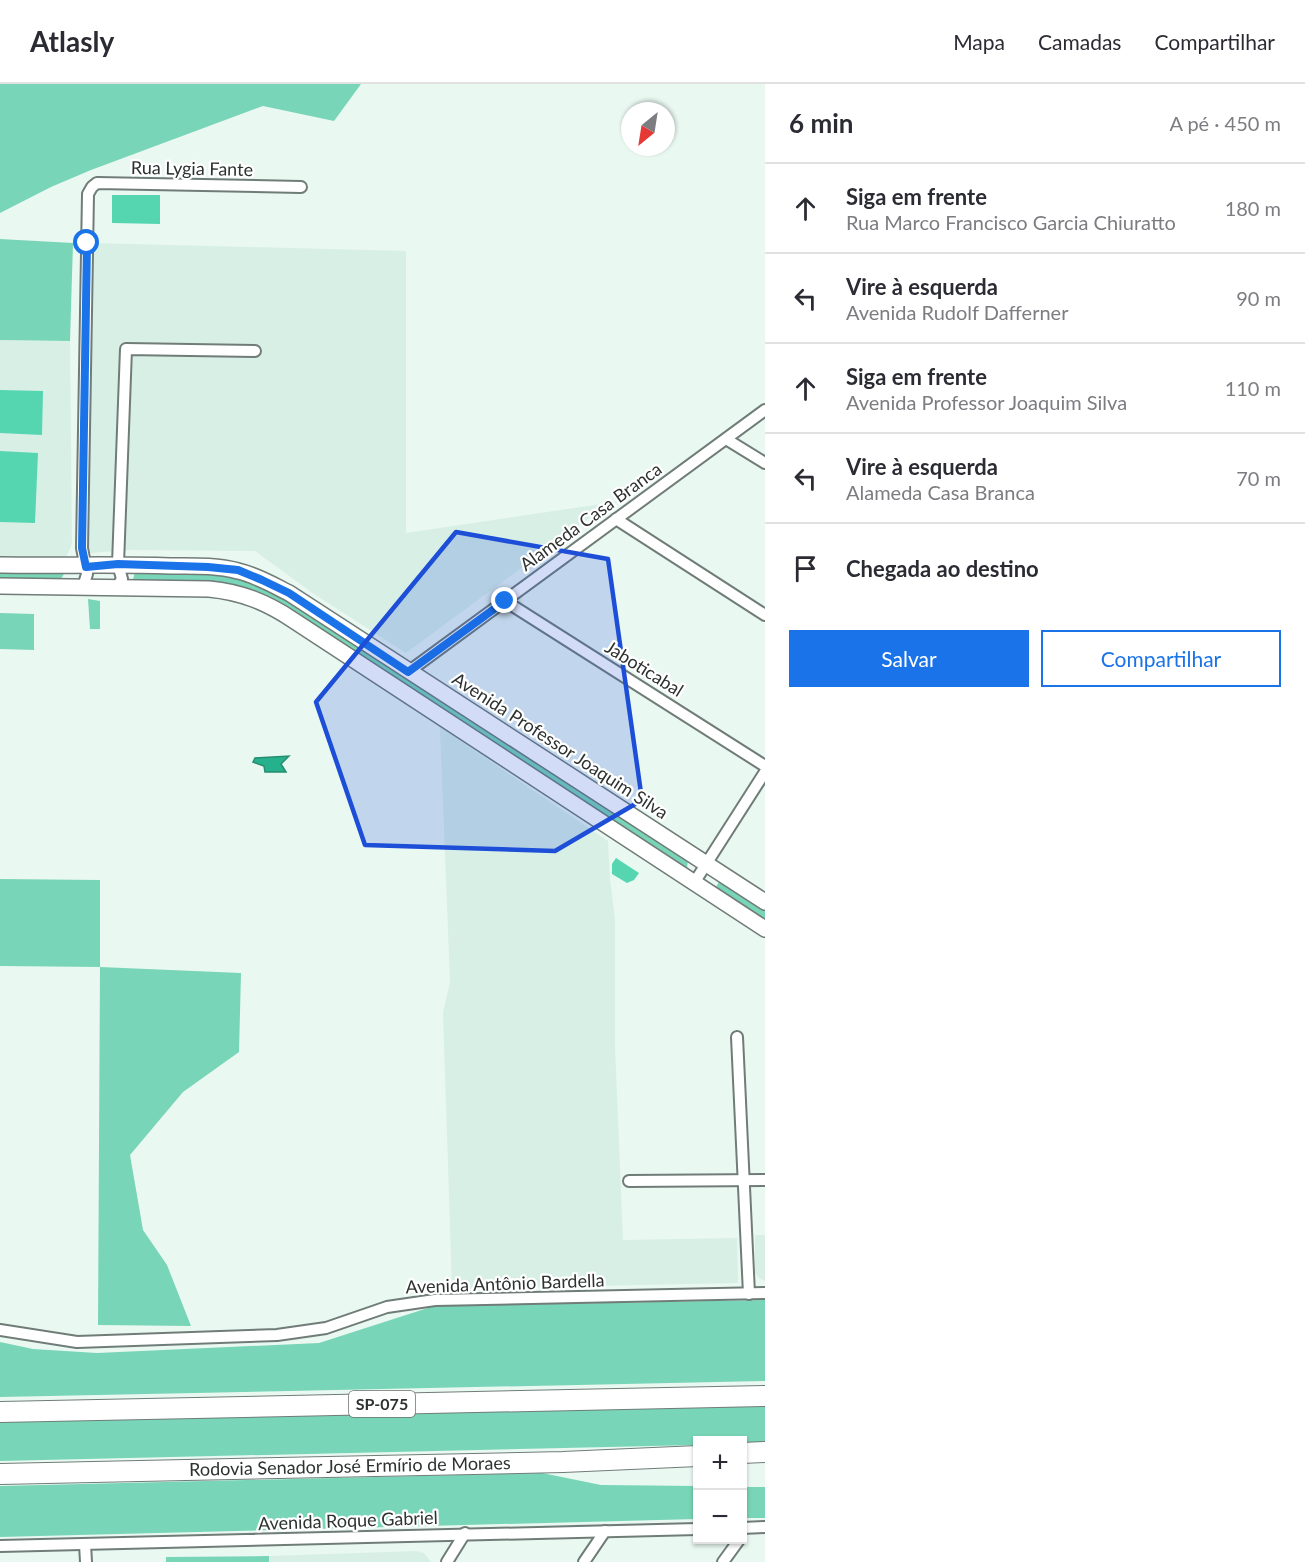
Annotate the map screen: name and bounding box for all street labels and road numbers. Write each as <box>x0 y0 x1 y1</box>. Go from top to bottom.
street label: Rua Lygia Fante <box>131 156 253 180</box>
street label: Alameda Casa Branca <box>515 457 666 575</box>
street label: Jaboticabal <box>601 635 688 701</box>
street label: Avenida Professor Joaquim Silva <box>448 667 673 823</box>
street label: Avenida Antônio Bardella <box>405 1269 605 1297</box>
road number: SP-075 <box>349 1391 415 1417</box>
street label: Rodovia Senador José Ermírio de Moraes <box>189 1451 511 1480</box>
street label: Avenida Roque Gabriel <box>258 1506 438 1534</box>

